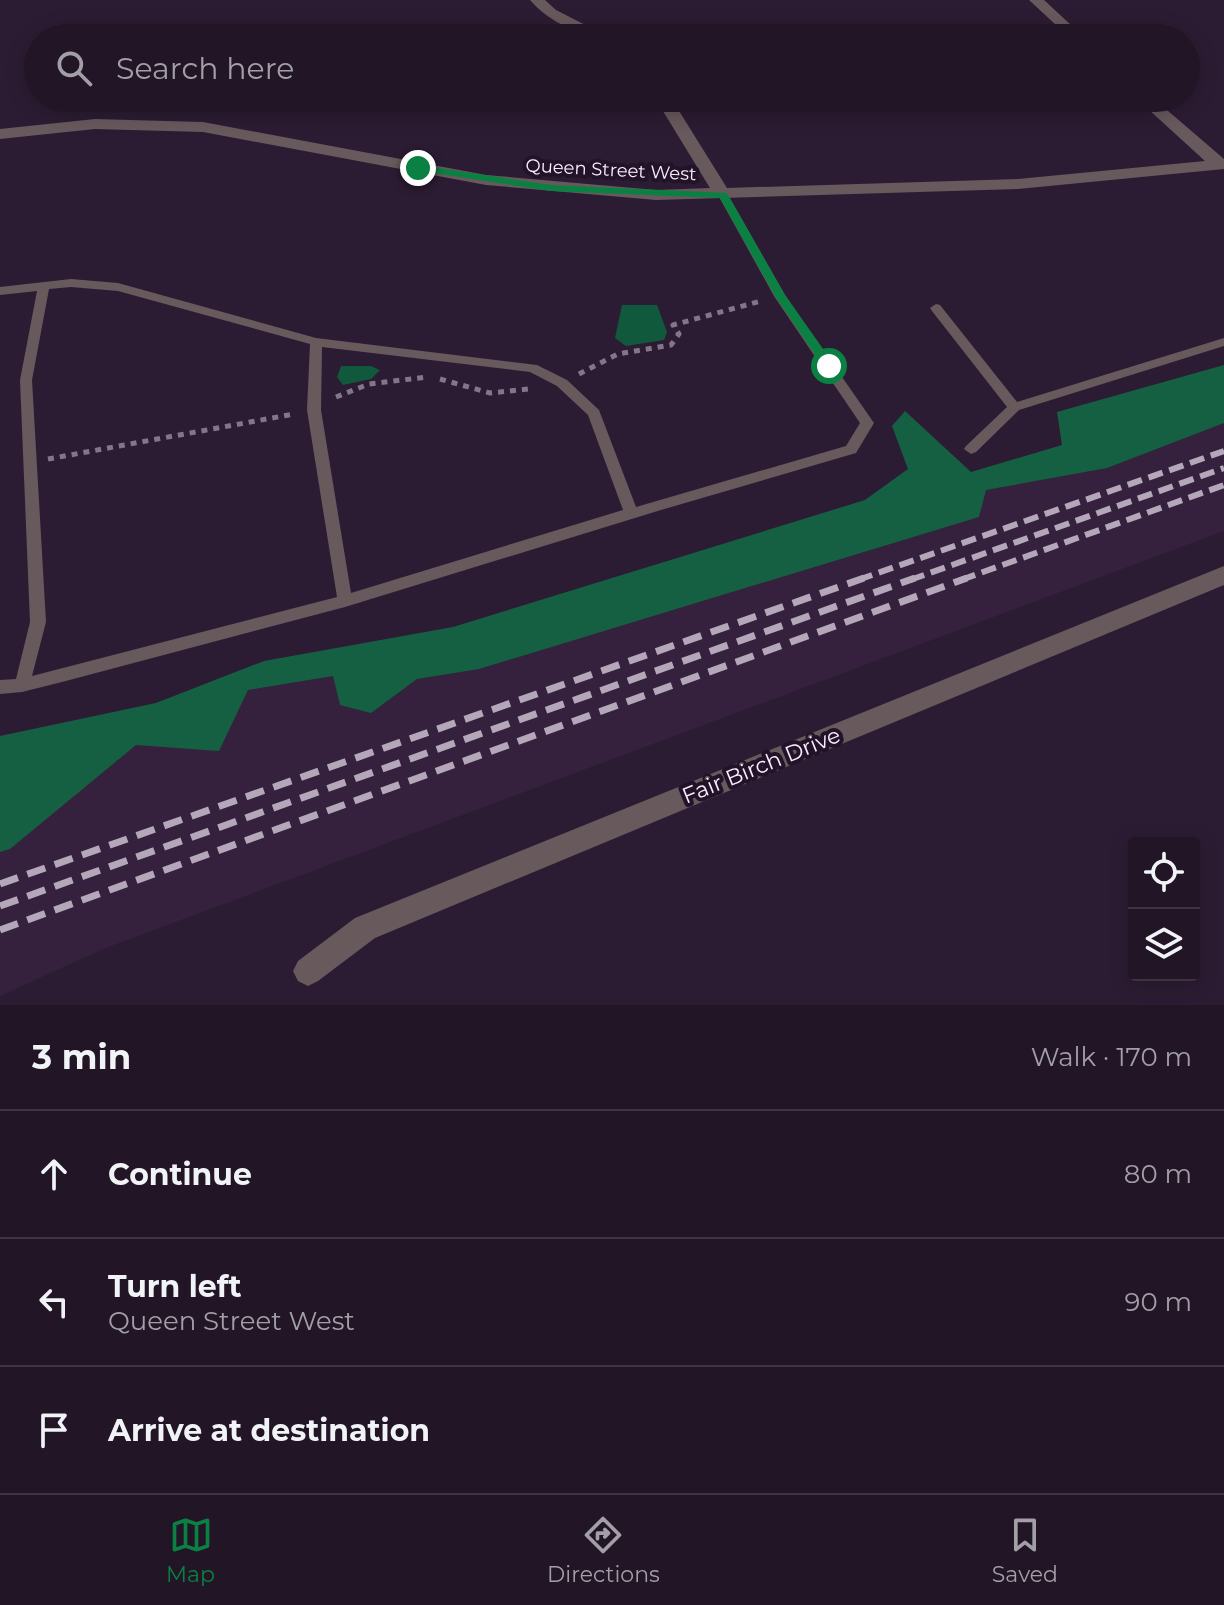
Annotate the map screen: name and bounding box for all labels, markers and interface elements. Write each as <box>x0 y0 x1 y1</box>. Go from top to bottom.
search box <box>24 24 1200 112</box>
icon: search <box>52 46 96 90</box>
text: Search here <box>116 50 294 87</box>
route end <box>400 150 436 186</box>
street label: Queen Street West <box>525 155 697 185</box>
route start <box>811 348 847 384</box>
street label: Fair Birch Drive <box>678 721 844 810</box>
map controls <box>1128 837 1200 981</box>
button: locate <box>1128 837 1200 909</box>
button: layers <box>1128 909 1200 981</box>
text: 3 min <box>32 1036 131 1078</box>
text: Walk · 170 m <box>1031 1041 1192 1073</box>
icon: ahead <box>32 1152 76 1196</box>
text: Continue <box>108 1156 252 1193</box>
text: 80 m <box>1124 1158 1192 1190</box>
text: Turn left <box>108 1268 241 1305</box>
icon: left <box>32 1280 76 1324</box>
text: 90 m <box>1125 1286 1192 1318</box>
text: Queen Street West <box>108 1305 355 1337</box>
icon: arrive <box>32 1408 76 1452</box>
text: Arrive at destination <box>108 1412 430 1449</box>
tab: Map <box>166 1513 215 1588</box>
tab: Directions <box>547 1513 660 1588</box>
tab: Saved <box>992 1513 1058 1588</box>

